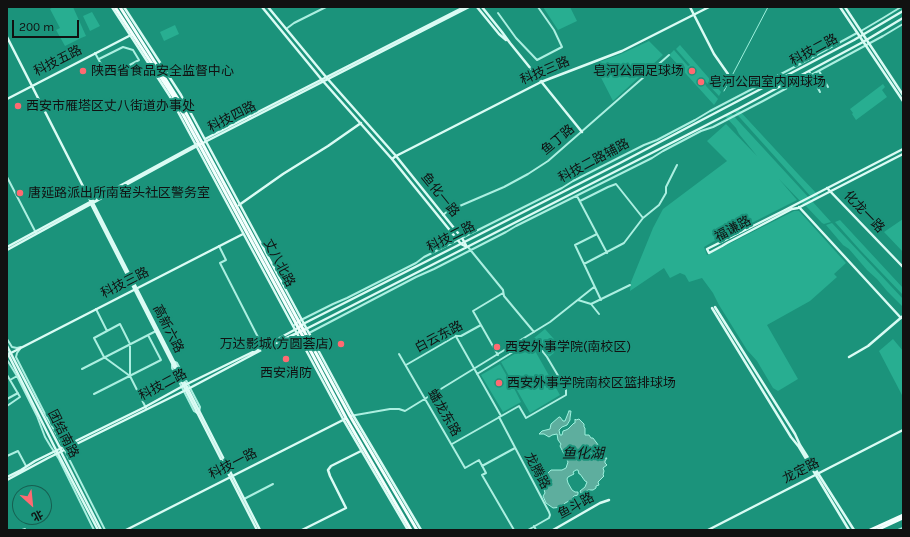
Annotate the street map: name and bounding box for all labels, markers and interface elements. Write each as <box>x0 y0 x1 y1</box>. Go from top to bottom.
scale bar <box>14 12 81 38</box>
text: 200 m <box>19 20 54 34</box>
street label: 科技二路 <box>787 31 841 69</box>
street label: 科技五路 <box>31 42 85 80</box>
street label: 科技三路 <box>518 54 572 88</box>
place label: 陕西省食品安全监督中心 <box>91 63 234 79</box>
place label: 皂河公园足球场 <box>593 63 684 79</box>
marker: 陕西省食品安全监督中心 <box>78 66 88 76</box>
marker: 皂河公园足球场 <box>687 66 697 76</box>
place label: 皂河公园室内网球场 <box>709 74 826 90</box>
marker: 皂河公园室内网球场 <box>696 77 706 87</box>
place label: 西安市雁塔区丈八街道办事处 <box>26 98 195 114</box>
street label: 科技四路 <box>205 98 259 136</box>
marker: 西安市雁塔区丈八街道办事处 <box>13 101 23 111</box>
street label: 鱼丁路 <box>538 121 578 159</box>
street label: 科技二路辅路 <box>556 136 632 186</box>
street label: 鱼化一路 <box>418 170 462 220</box>
place label: 唐延路派出所南窑头社区警务室 <box>28 185 210 201</box>
marker: 唐延路派出所南窑头社区警务室 <box>15 188 25 198</box>
street label: 化龙一路 <box>840 188 888 236</box>
street label: 福谦路 <box>712 213 754 245</box>
street label: 科技二路 <box>424 218 478 256</box>
street label: 丈八北路 <box>260 236 298 290</box>
street label: 科技三路 <box>98 264 152 302</box>
street label: 高新六路 <box>149 302 187 356</box>
street label: 白云东路 <box>412 318 466 356</box>
place label: 万达影城(方圆荟店) <box>220 336 333 352</box>
marker: 万达影城(方圆荟店) <box>336 339 346 349</box>
place label: 西安外事学院(南校区) <box>505 339 631 355</box>
marker: 西安外事学院(南校区) <box>492 342 502 352</box>
marker: 西安消防 <box>281 354 291 364</box>
place label: 西安消防 <box>260 365 312 381</box>
street label: 科技二路 <box>136 366 190 404</box>
place label: 西安外事学院南校区篮排球场 <box>507 375 676 391</box>
marker: 西安外事学院南校区篮排球场 <box>494 378 504 388</box>
street label: 蟠龙东路 <box>424 387 464 439</box>
street label: 团结南路 <box>44 407 82 461</box>
street label: 科技一路 <box>206 445 260 483</box>
water label: 鱼化湖 <box>562 446 604 462</box>
street label: 龙腾路 <box>521 450 553 492</box>
street label: 龙定路 <box>780 455 822 487</box>
north arrow <box>12 485 52 525</box>
street label: 鱼斗路 <box>555 490 597 522</box>
text: 北 <box>29 507 45 524</box>

